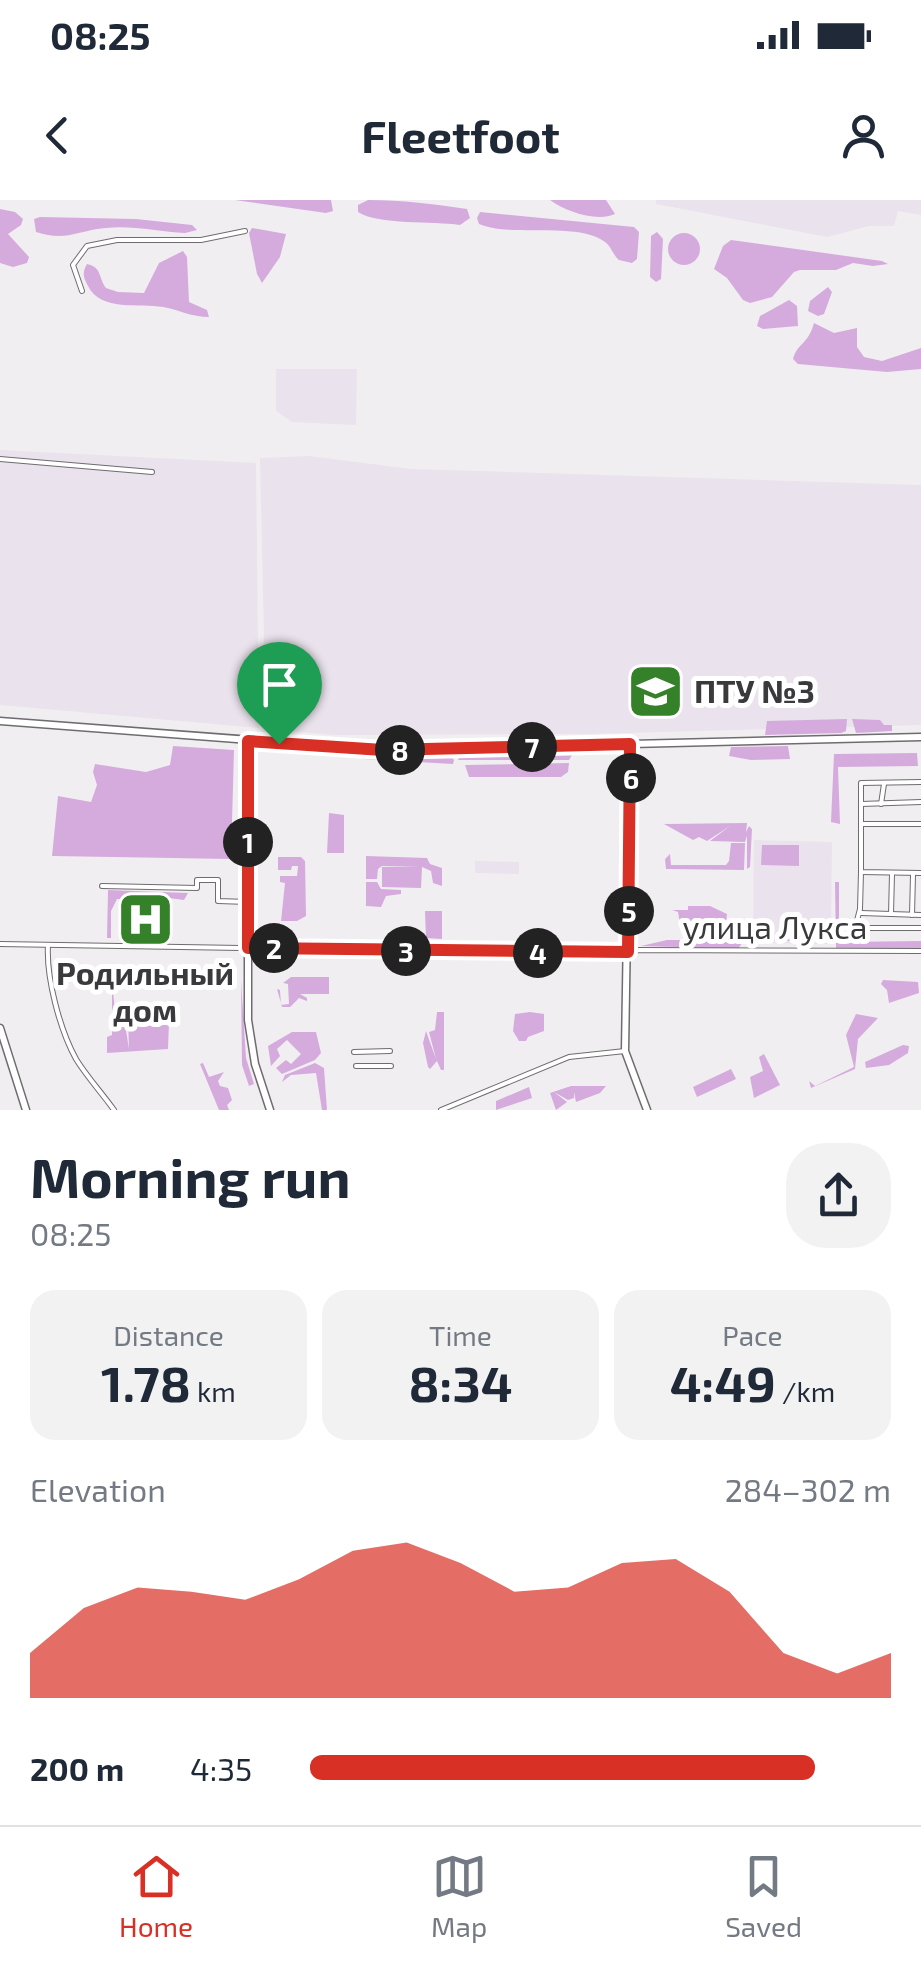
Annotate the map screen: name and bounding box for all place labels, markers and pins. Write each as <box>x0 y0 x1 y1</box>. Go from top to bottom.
pin <box>237 642 322 745</box>
school or university icon: ПТУ №3 <box>625 662 685 722</box>
place label: ПТУ №3 <box>694 671 815 709</box>
pin: 7 <box>507 722 557 772</box>
pin: 8 <box>375 725 425 775</box>
pin: 6 <box>606 753 656 803</box>
pin: 1 <box>223 817 273 867</box>
pin: 5 <box>604 886 654 936</box>
hospital icon: Родильный дом <box>115 890 175 950</box>
pin: 2 <box>249 923 299 973</box>
pin: 3 <box>381 926 431 976</box>
pin: 4 <box>513 928 563 978</box>
place label: Родильный дом <box>56 953 234 1028</box>

